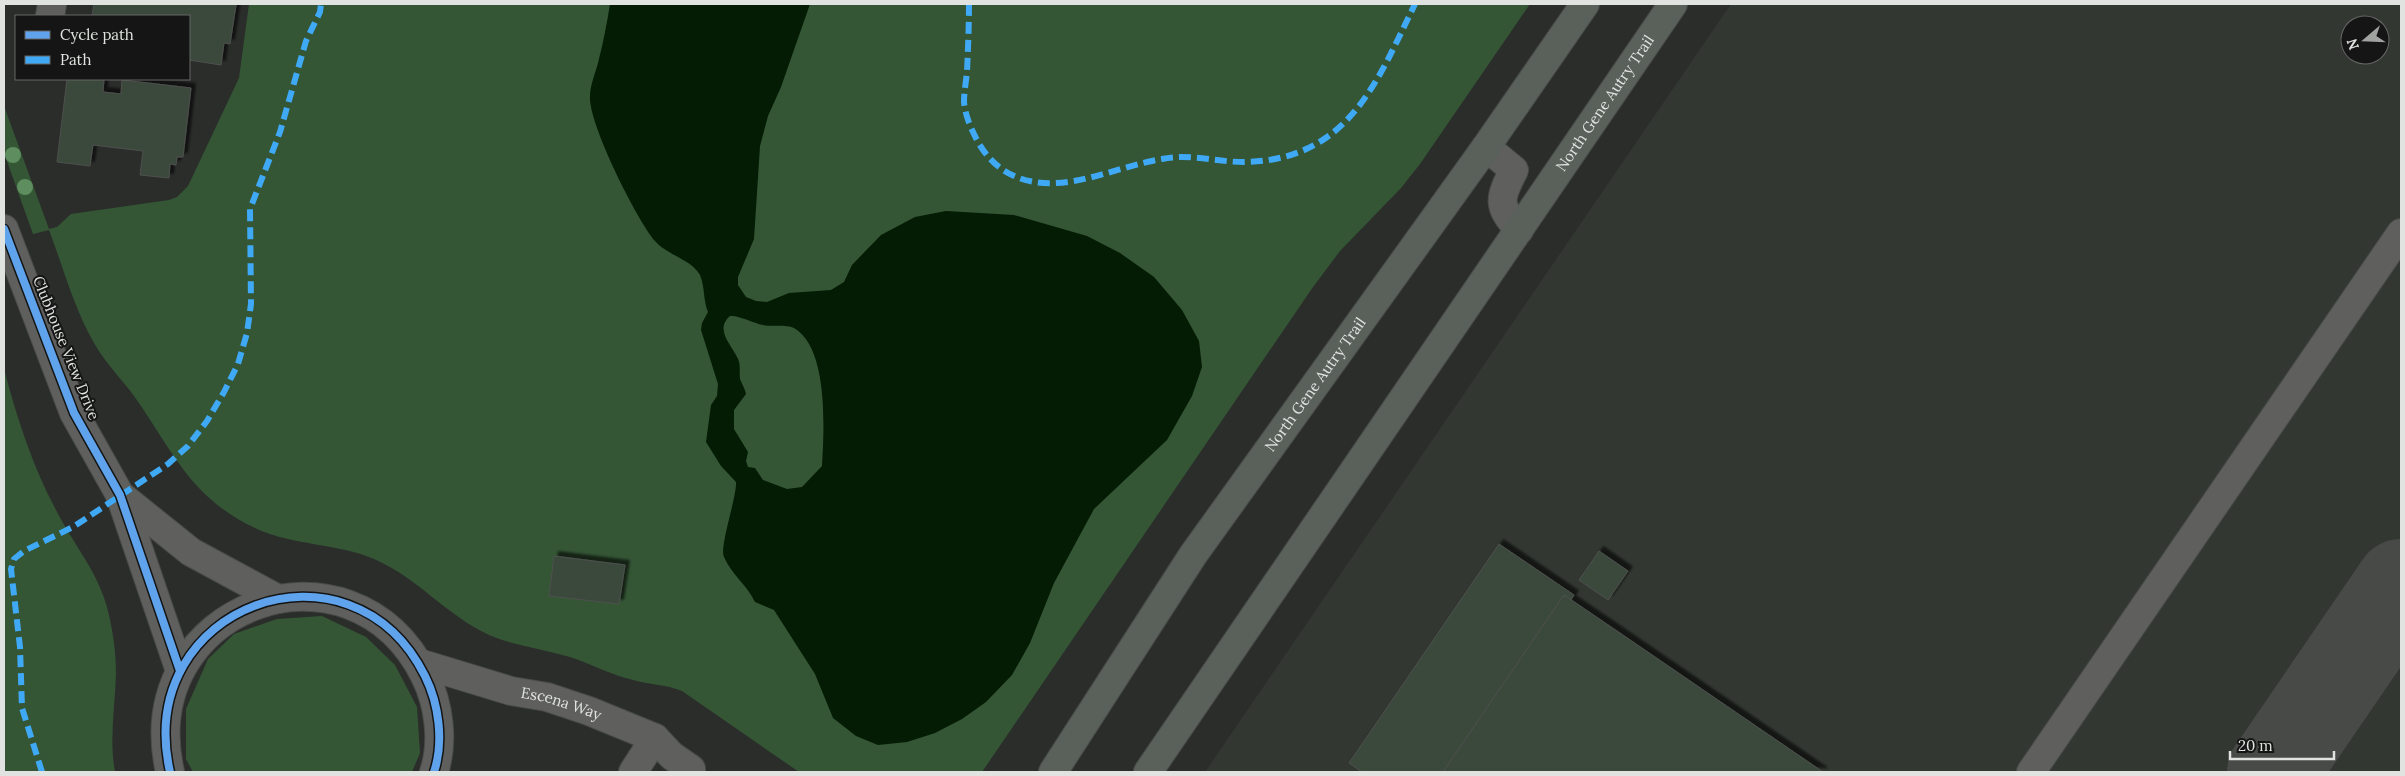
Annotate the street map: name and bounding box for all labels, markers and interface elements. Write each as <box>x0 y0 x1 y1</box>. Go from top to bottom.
legend <box>15 15 190 80</box>
north arrow <box>2340 15 2390 65</box>
text: Cycle path <box>60 25 134 44</box>
street label: North Gene Autry Trail <box>1551 31 1658 175</box>
text: N <box>2342 36 2363 52</box>
text: Path <box>60 50 91 69</box>
street label: Clubhouse View Drive <box>29 273 104 422</box>
street label: North Gene Autry Trail <box>1260 313 1370 455</box>
street label: Escena Way <box>520 683 604 724</box>
scale bar <box>2230 728 2334 760</box>
text: 20 m <box>2238 736 2273 755</box>

